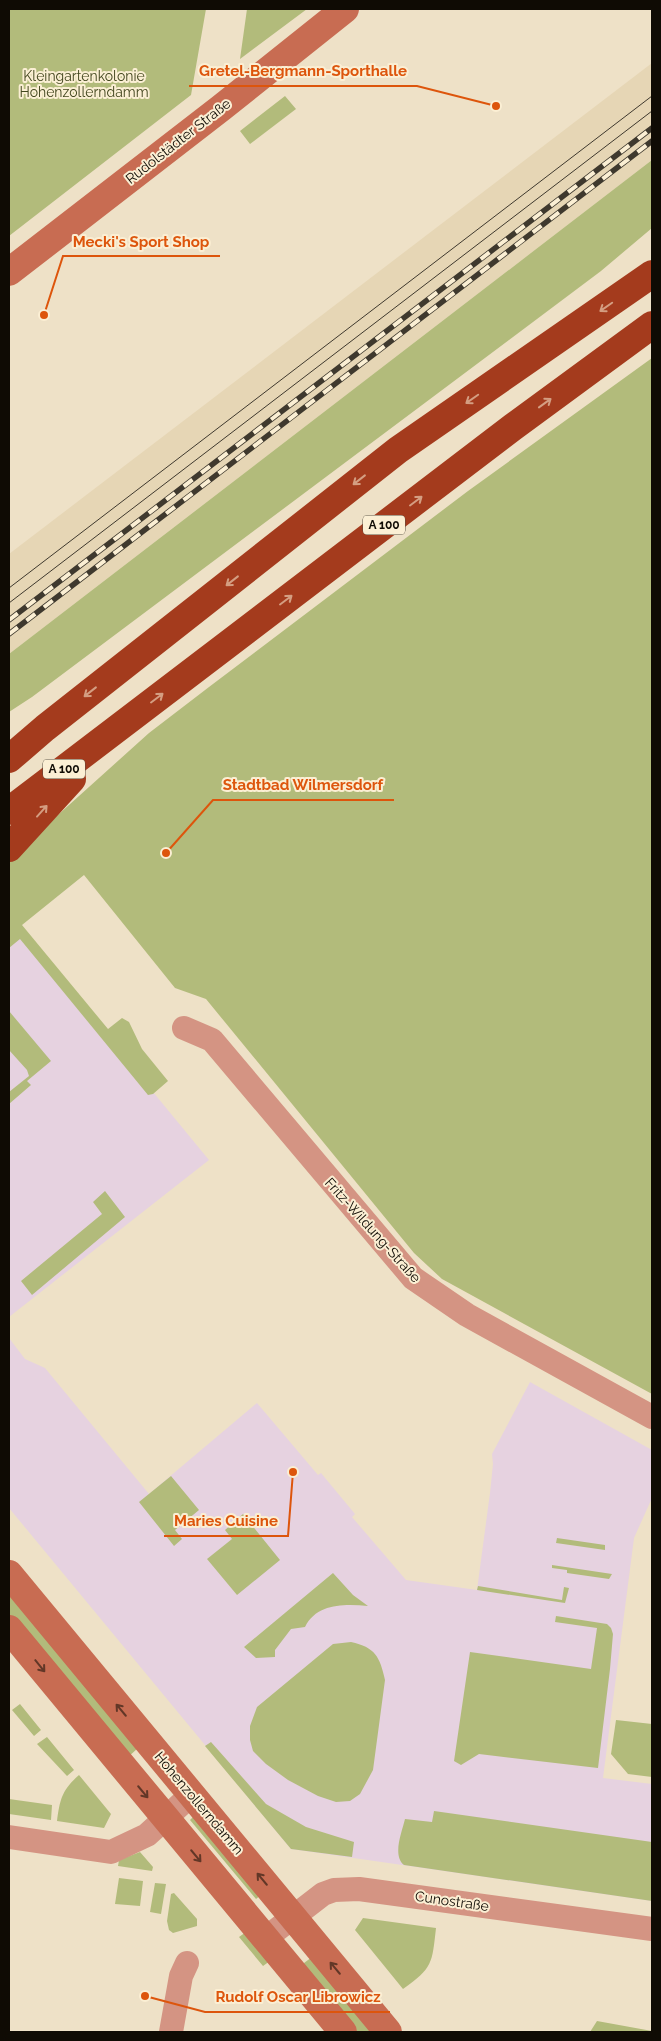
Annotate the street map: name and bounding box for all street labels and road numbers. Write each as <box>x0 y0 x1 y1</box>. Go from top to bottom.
street label: Rudolstädter Straße <box>122 95 234 187</box>
road number: A 100 <box>363 516 405 534</box>
road number: A 100 <box>43 760 85 779</box>
street label: Fritz-Wildung-Straße <box>322 1174 424 1286</box>
street label: Hohenzollerndamm <box>151 1748 247 1858</box>
street label: Cunostraße <box>414 1888 490 1914</box>

